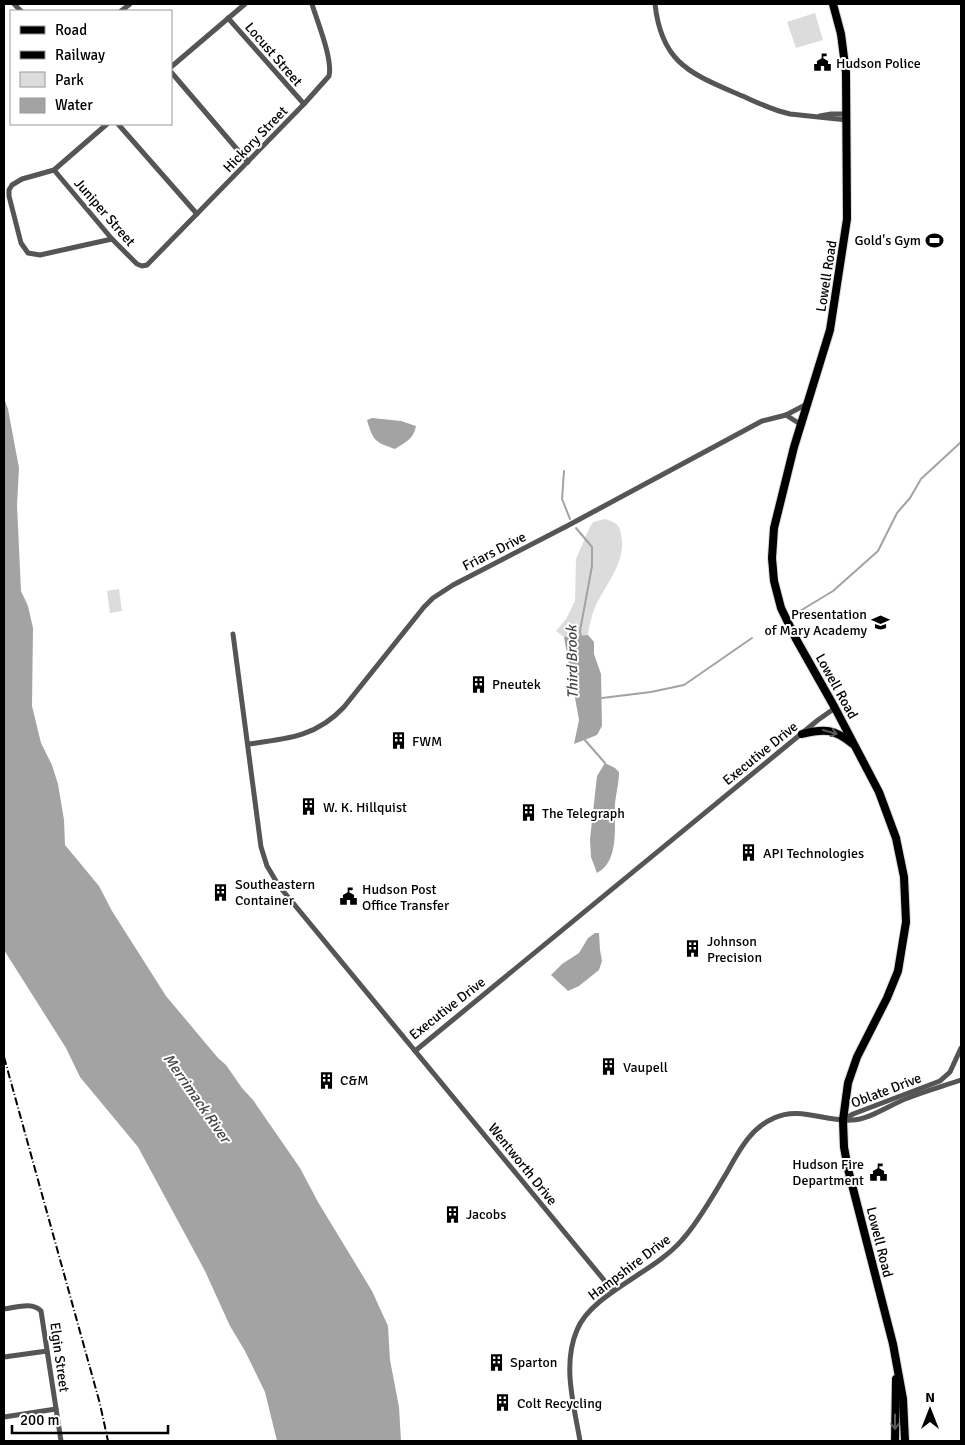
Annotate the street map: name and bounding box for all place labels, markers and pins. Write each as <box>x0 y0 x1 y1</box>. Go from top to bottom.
public building icon: Hudson Police <box>812 53 832 73</box>
place label: Hudson Police <box>836 55 921 72</box>
sports icon: Gold's Gym <box>925 230 945 250</box>
place label: Gold's Gym <box>855 232 921 249</box>
place label: Presentation of Mary Academy <box>765 606 867 639</box>
school or university icon: Presentation of Mary Academy <box>871 612 891 632</box>
building icon: Pneutek <box>468 674 488 694</box>
place label: Pneutek <box>492 676 541 693</box>
building icon: FWM <box>388 731 408 751</box>
place label: FWM <box>412 733 442 750</box>
building icon: W. K. Hillquist <box>299 797 319 817</box>
place label: W. K. Hillquist <box>323 799 407 816</box>
building icon: The Telegraph <box>518 803 538 823</box>
place label: The Telegraph <box>542 805 625 822</box>
building icon: API Technologies <box>739 843 759 863</box>
place label: API Technologies <box>763 845 864 862</box>
place label: Southeastern Container <box>235 876 315 909</box>
place label: Hudson Post Office Transfer <box>362 881 450 914</box>
building icon: Southeastern Container <box>211 882 231 902</box>
public building icon: Hudson Post Office Transfer <box>338 887 358 907</box>
place label: Johnson Precision <box>707 933 762 966</box>
building icon: Johnson Precision <box>683 939 703 959</box>
building icon: Vaupell <box>599 1057 619 1077</box>
place label: Vaupell <box>623 1059 668 1076</box>
building icon: C&M <box>316 1070 336 1090</box>
place label: C&M <box>340 1072 369 1089</box>
place label: Hudson Fire Department <box>792 1156 864 1189</box>
public building icon: Hudson Fire Department <box>868 1162 888 1182</box>
building icon: Jacobs <box>442 1204 462 1224</box>
place label: Jacobs <box>466 1206 506 1223</box>
building icon: Sparton <box>486 1352 506 1372</box>
place label: Sparton <box>510 1354 557 1371</box>
building icon: Colt Recycling <box>493 1393 513 1413</box>
place label: Colt Recycling <box>517 1395 602 1412</box>

